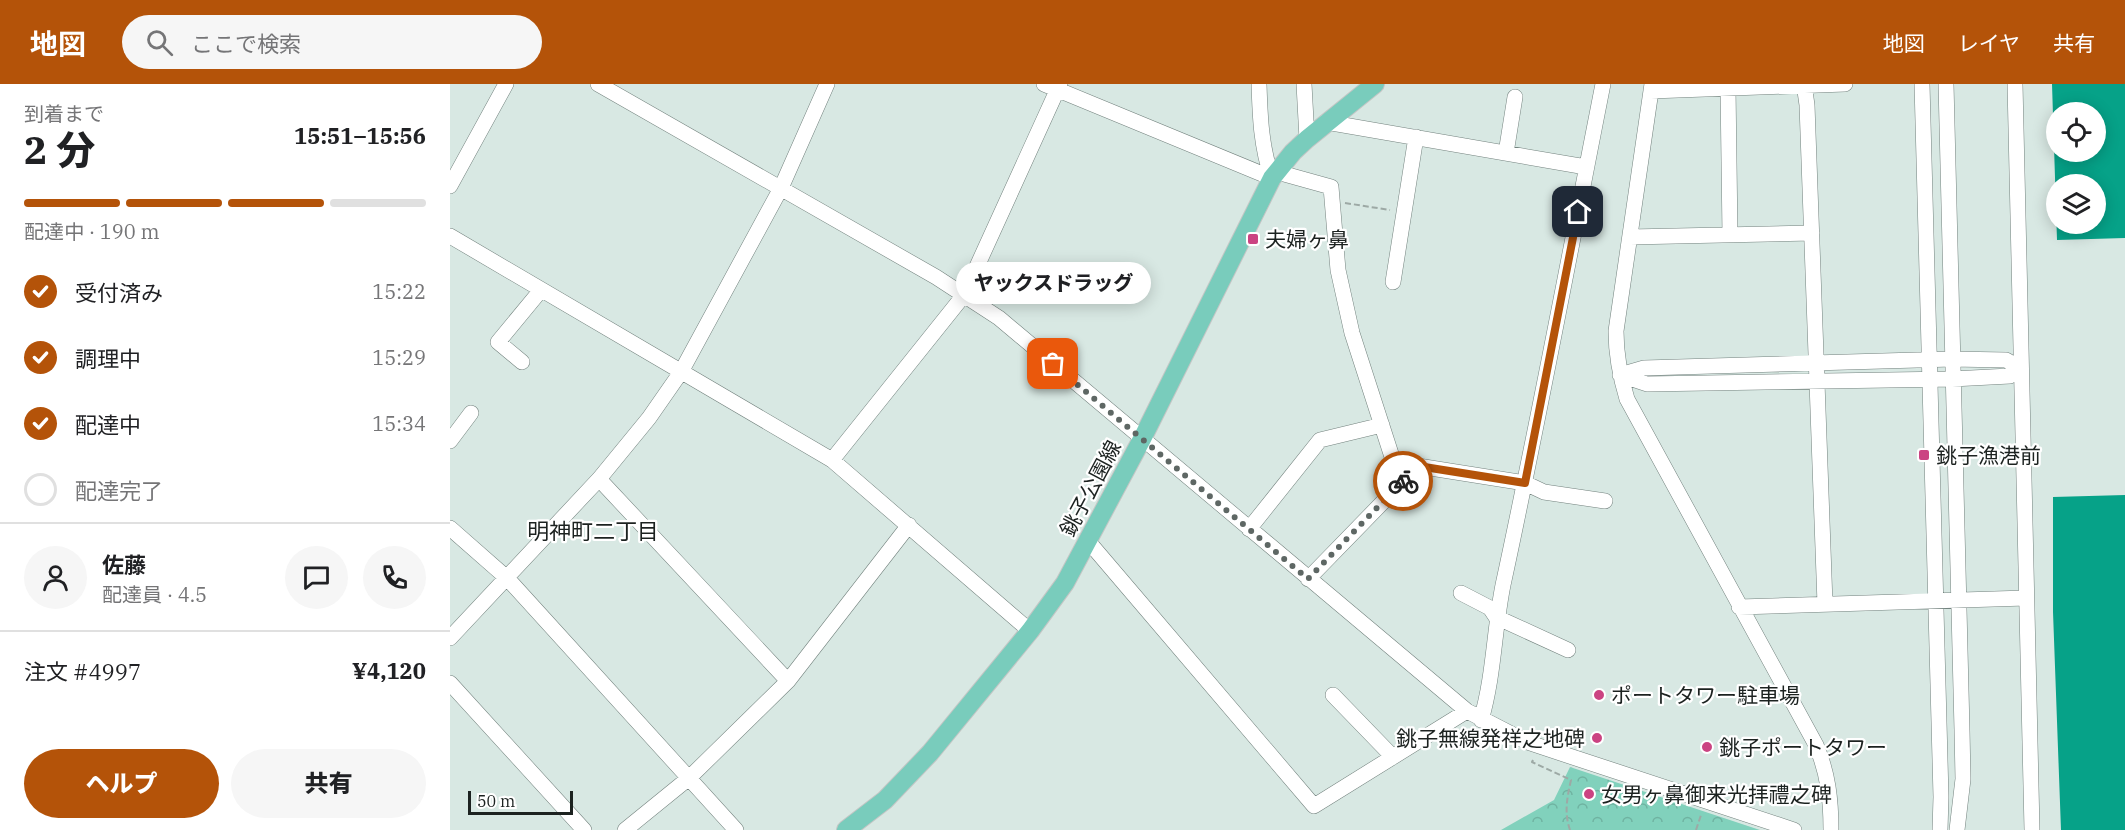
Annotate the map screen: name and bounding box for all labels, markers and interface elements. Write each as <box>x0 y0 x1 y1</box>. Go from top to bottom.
search box <box>122 15 542 69</box>
text: 地図 <box>30 25 86 62</box>
icon: search <box>143 26 176 59</box>
text: ここで検索 <box>191 29 301 58</box>
text: 地図 <box>1883 29 1925 57</box>
text: レイヤ <box>1958 29 2020 57</box>
text: 共有 <box>2053 29 2095 57</box>
text: 到着まで <box>24 100 104 127</box>
map controls <box>2046 102 2106 234</box>
button: locate <box>2046 102 2106 162</box>
text: 15:51–15:56 <box>294 121 426 150</box>
text: 2 分 <box>24 124 95 175</box>
button: layers <box>2046 174 2106 234</box>
pin <box>1552 186 1603 237</box>
icon: home <box>1561 195 1594 228</box>
text: 配達中 · 190 m <box>24 218 159 245</box>
place label: 夫婦ヶ鼻 <box>1265 225 1349 253</box>
marker: 夫婦ヶ鼻 <box>1246 232 1260 246</box>
callout: ヤックスドラッグ <box>956 262 1150 304</box>
text: ヤックスドラッグ <box>974 269 1133 296</box>
icon: check <box>24 275 57 308</box>
text: 受付済み <box>75 278 163 307</box>
text: 15:22 <box>372 278 426 305</box>
pin <box>1027 338 1078 389</box>
icon: check <box>24 341 57 374</box>
text: 調理中 <box>75 344 141 373</box>
text: 15:29 <box>372 344 426 371</box>
icon: bag <box>1036 347 1069 380</box>
icon: check <box>24 407 57 440</box>
text: 配達中 <box>75 410 141 439</box>
text: 15:34 <box>372 410 426 437</box>
street label: 銚子公園線 <box>1053 435 1127 541</box>
place label: 銚子漁港前 <box>1936 441 2041 469</box>
marker: 銚子漁港前 <box>1917 448 1931 462</box>
courier <box>1373 451 1433 511</box>
icon: bike <box>1387 465 1420 498</box>
text: 配達完了 <box>75 476 163 505</box>
district label: 明神町二丁目 <box>527 516 659 545</box>
button: person <box>24 546 87 609</box>
button: chat <box>285 546 348 609</box>
button: phone <box>363 546 426 609</box>
text: 佐藤 <box>102 550 146 579</box>
text: 配達員 · 4.5 <box>102 581 207 608</box>
text: ¥4,120 <box>352 656 426 685</box>
text: 注文 #4997 <box>24 657 141 686</box>
place label: ポートタワー駐車場 <box>1611 681 1800 709</box>
marker: ポートタワー駐車場 <box>1592 688 1606 702</box>
place label: 銚子無線発祥之地碑 <box>1396 724 1585 752</box>
marker: 銚子無線発祥之地碑 <box>1590 731 1604 745</box>
place label: 銚子ポートタワー <box>1719 733 1887 761</box>
marker: 銚子ポートタワー <box>1700 740 1714 754</box>
button: ヘルプ <box>24 749 219 818</box>
button: 共有 <box>231 749 426 818</box>
place label: 女男ヶ鼻御来光拝禮之碑 <box>1601 780 1832 808</box>
marker: 女男ヶ鼻御来光拝禮之碑 <box>1582 787 1596 801</box>
scale bar <box>468 788 573 816</box>
text: 50 m <box>477 791 515 811</box>

